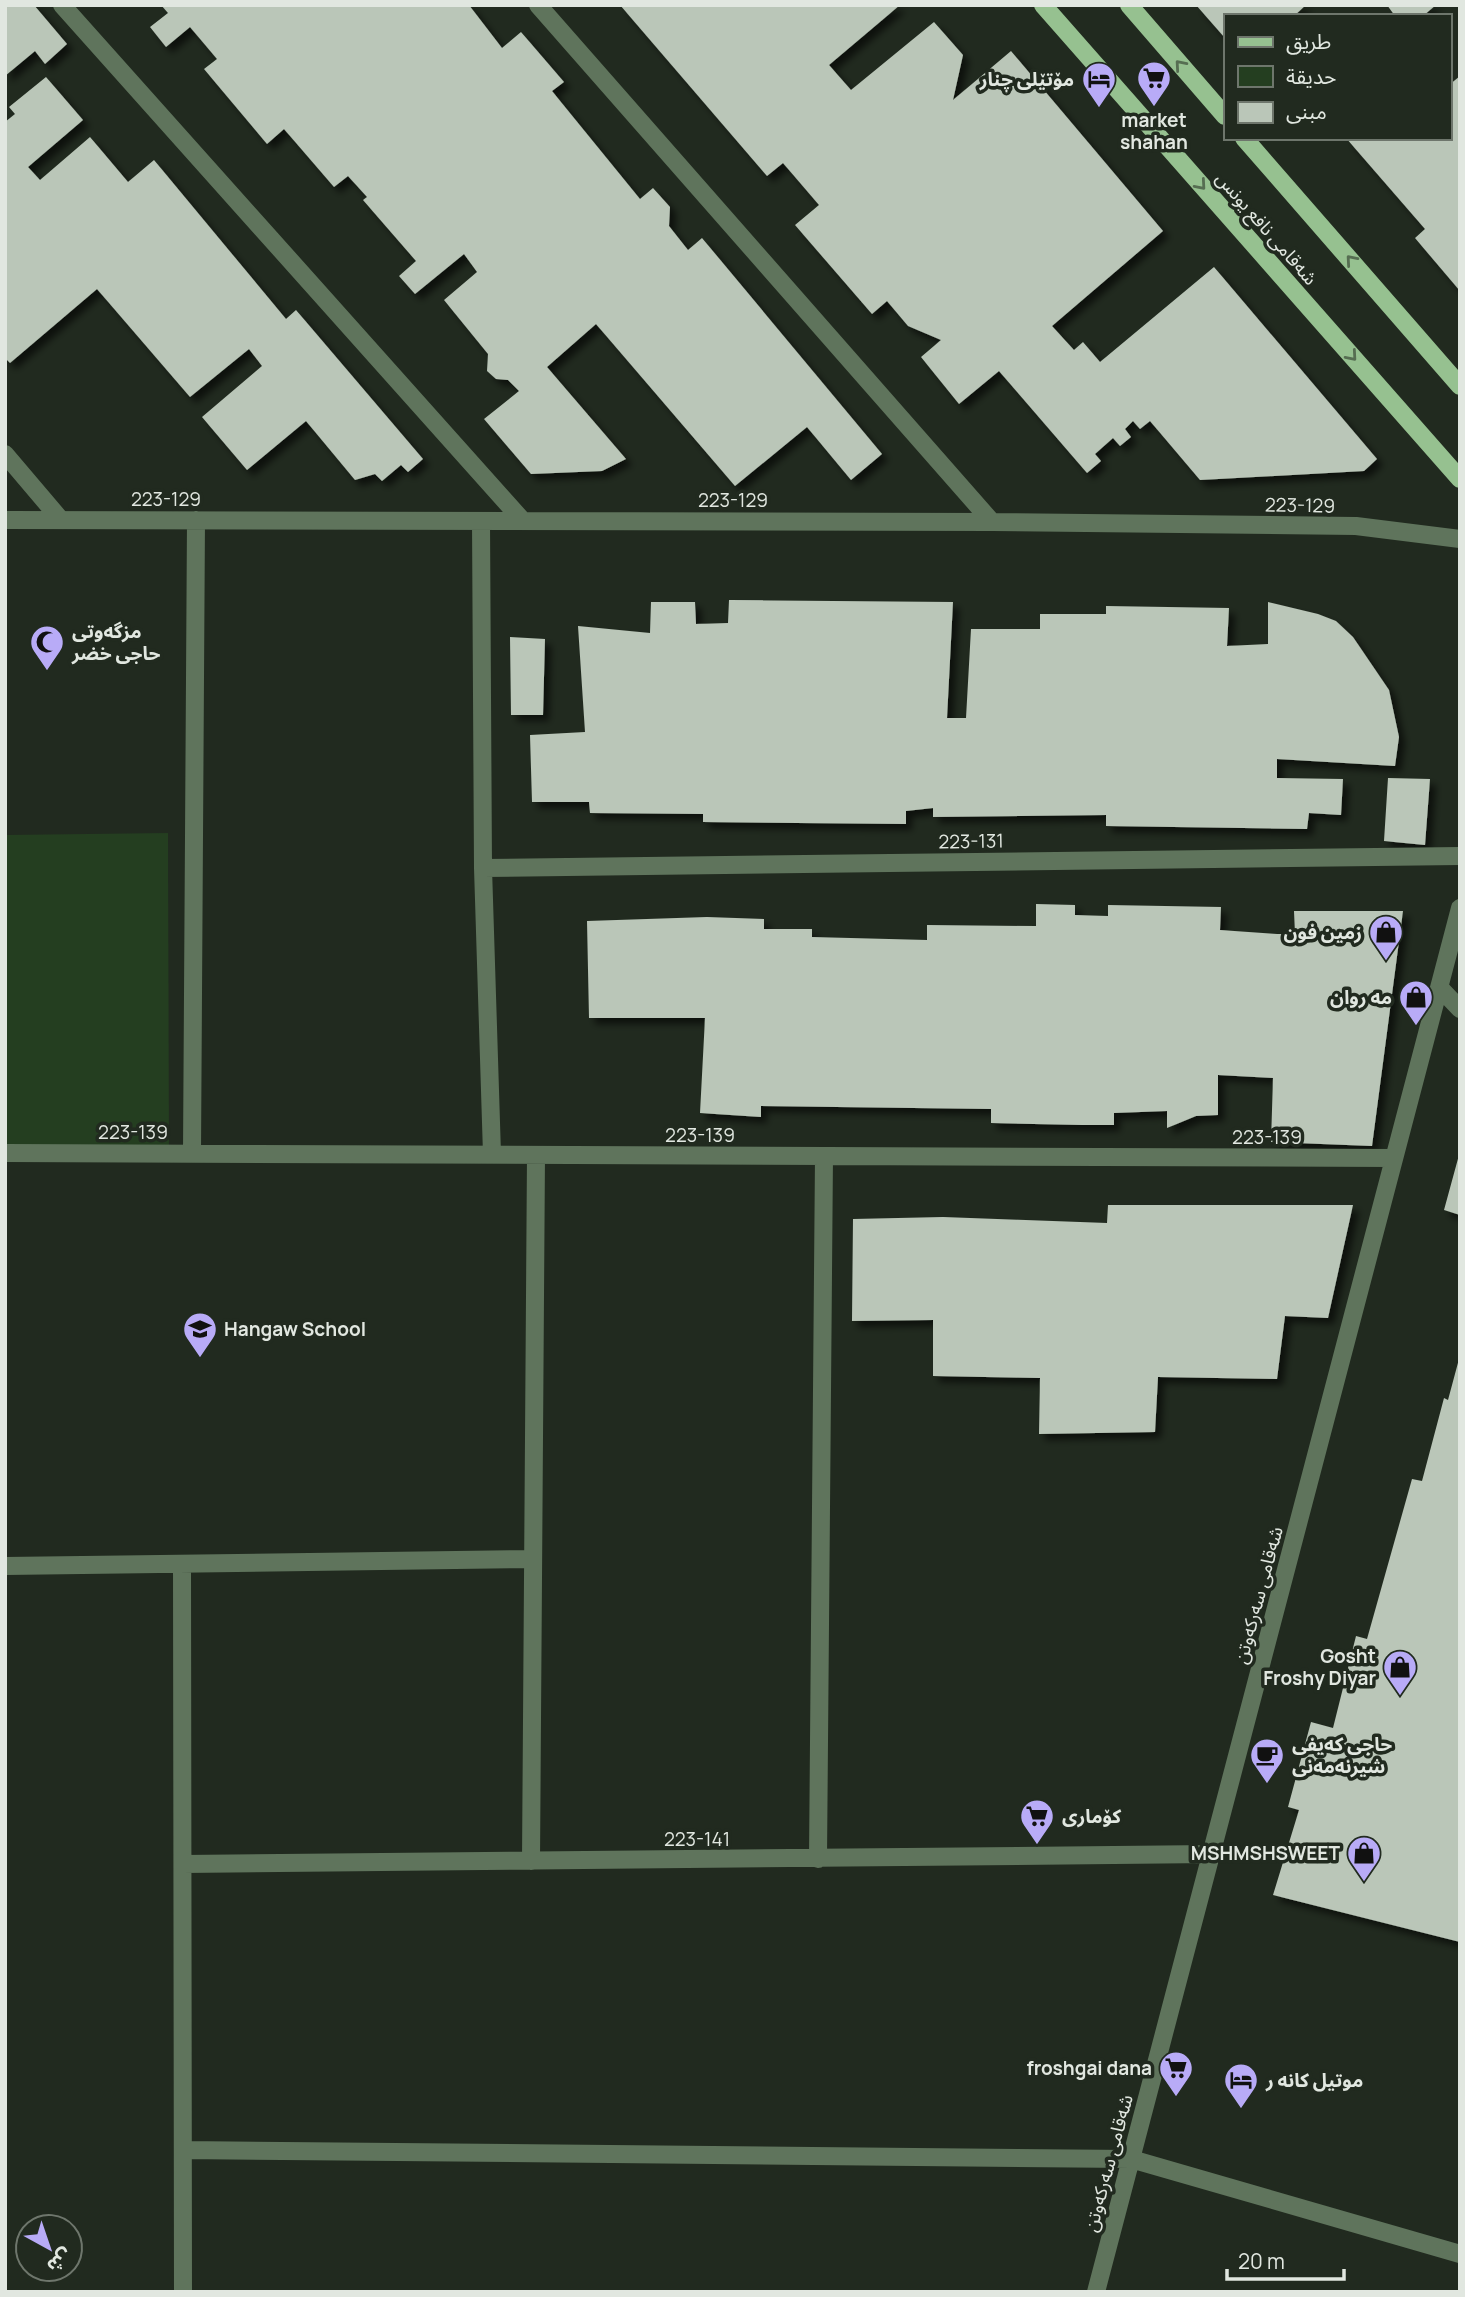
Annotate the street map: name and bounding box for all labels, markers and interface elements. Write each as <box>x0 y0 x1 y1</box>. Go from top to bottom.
legend <box>1224 14 1451 140</box>
text: طريق <box>1286 27 1331 55</box>
supermarket icon: market shahan <box>1135 59 1173 108</box>
hotel icon: مۆتێلی چنار <box>1080 60 1118 109</box>
one-way arrow <box>1176 60 1188 73</box>
text: حديقة <box>1286 62 1336 90</box>
place label: مۆتێلی چنار <box>979 66 1074 92</box>
text: مبنى <box>1286 97 1327 125</box>
place label: market shahan <box>1120 107 1188 155</box>
street label: شەقامی نافع یونس <box>1209 166 1324 292</box>
one-way arrow <box>1193 177 1205 190</box>
one-way arrow <box>1347 255 1359 268</box>
one-way arrow <box>1343 348 1356 361</box>
street label: 223-129 <box>131 486 201 512</box>
street label: 223-129 <box>698 487 768 513</box>
street label: 223-129 <box>1265 491 1335 519</box>
place label: مزگه‌وتی حاجی خضر <box>71 618 161 666</box>
mosque icon: مزگه‌وتی حاجی خضر <box>28 623 66 672</box>
street label: 223-131 <box>938 827 1004 855</box>
shop icon: زمين فون <box>1367 913 1405 962</box>
place label: زمين فون <box>1283 919 1362 945</box>
shop icon: مه روان <box>1397 978 1435 1027</box>
place label: مه روان <box>1330 984 1392 1010</box>
street label: 223-139 <box>98 1119 168 1145</box>
street label: 223-139 <box>665 1122 735 1148</box>
street label: 223-139 <box>1232 1124 1302 1150</box>
school or university icon: Hangaw School <box>181 1310 219 1359</box>
place label: Hangaw School <box>224 1316 366 1342</box>
street label: شەقامی سەرکەوتن <box>1227 1523 1289 1667</box>
place label: Gosht Froshy Diyar <box>1263 1643 1376 1691</box>
shop icon: Gosht Froshy Diyar <box>1381 1648 1419 1697</box>
place label: حاجی کەیفی شیرنەمەنی <box>1292 1731 1392 1779</box>
cafe icon: حاجی کەیفی شیرنەمەنی <box>1248 1736 1286 1785</box>
supermarket icon: كۆماری <box>1018 1797 1056 1846</box>
place label: كۆماری <box>1062 1803 1121 1829</box>
street label: 223-141 <box>664 1826 730 1852</box>
shop icon: MSHMSHSWEET <box>1345 1834 1383 1883</box>
place label: MSHMSHSWEET <box>1191 1840 1340 1866</box>
supermarket icon: froshgai dana <box>1157 2049 1195 2098</box>
place label: froshgai dana <box>1026 2055 1152 2081</box>
hotel icon: موتيل كانه ر <box>1222 2061 1260 2110</box>
place label: موتيل كانه ر <box>1265 2067 1363 2093</box>
street label: شەقامی سەرکەوتن <box>1077 2091 1139 2235</box>
north arrow <box>14 2213 84 2283</box>
scale bar <box>1227 2238 1344 2282</box>
text: ش <box>42 2243 78 2279</box>
text: 20 m <box>1238 2247 1285 2275</box>

